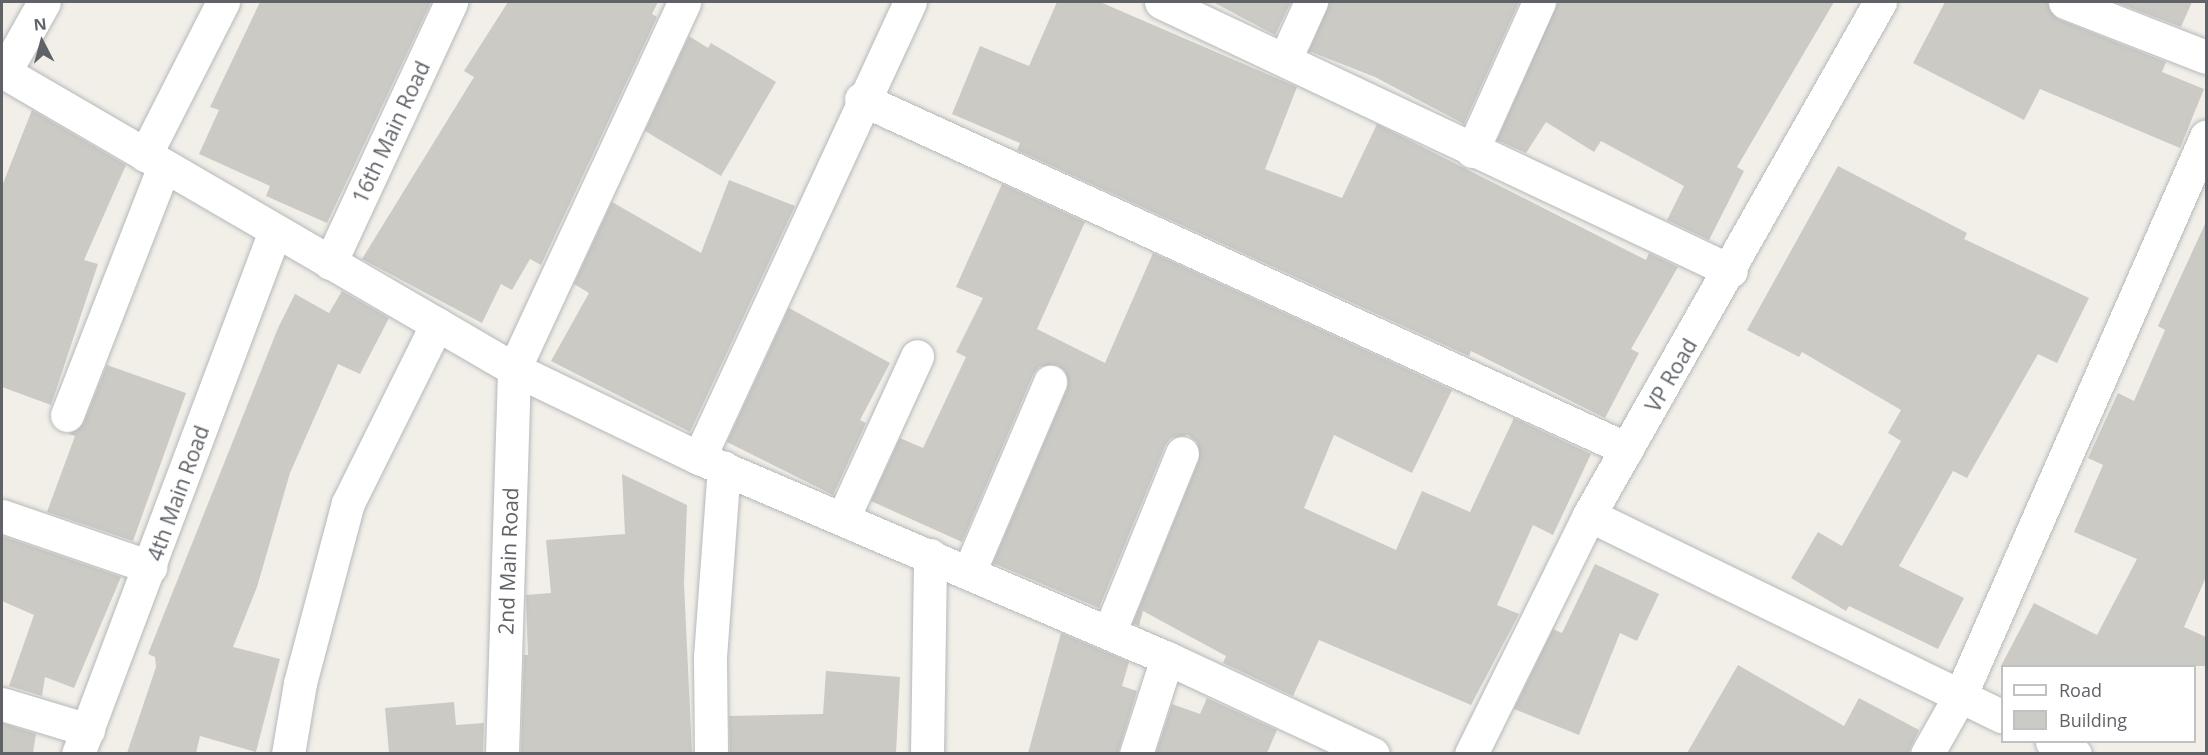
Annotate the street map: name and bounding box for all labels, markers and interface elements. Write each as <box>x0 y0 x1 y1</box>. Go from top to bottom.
north arrow <box>12 12 72 72</box>
text: N <box>32 12 48 36</box>
street label: 16th Main Road <box>347 57 435 207</box>
street label: VP Road <box>1640 334 1702 416</box>
street label: 4th Main Road <box>142 422 214 564</box>
street label: 2nd Main Road <box>493 487 523 635</box>
legend <box>2001 665 2196 743</box>
text: Road <box>2059 678 2102 702</box>
text: Building <box>2059 708 2127 732</box>

